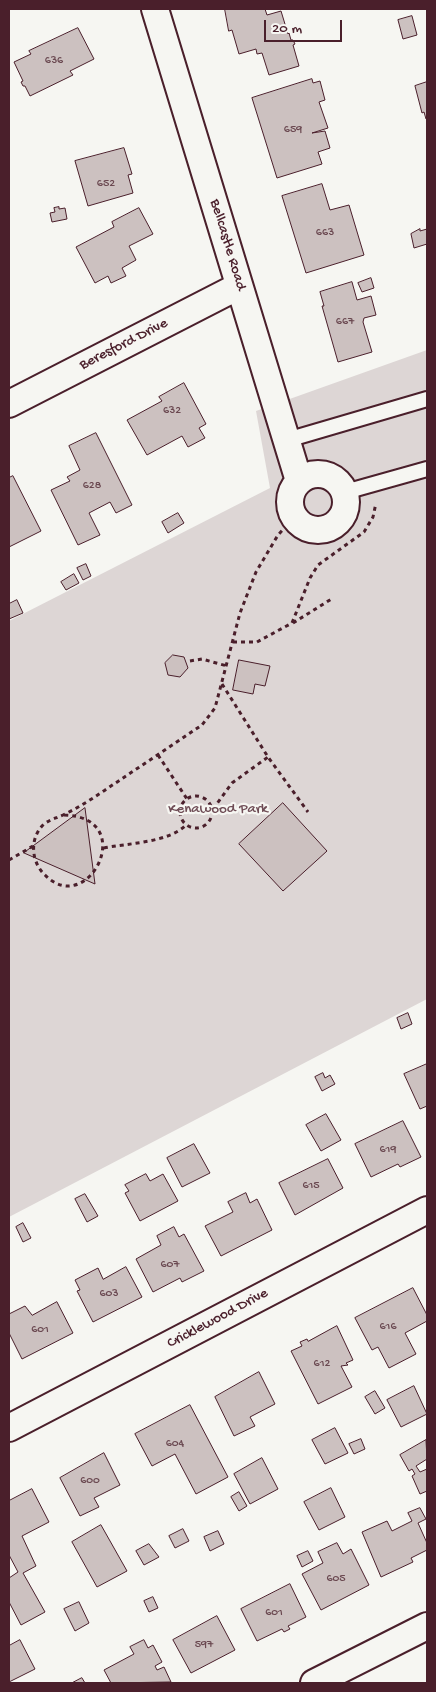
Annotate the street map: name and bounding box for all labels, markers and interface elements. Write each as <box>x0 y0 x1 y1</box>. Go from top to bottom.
scale bar <box>266 10 344 42</box>
text: 20 m <box>272 20 302 38</box>
house number: 636 <box>45 54 63 68</box>
house number: 659 <box>284 123 302 137</box>
house number: 652 <box>97 177 115 191</box>
street label: Bellcastle Road <box>205 197 249 293</box>
house number: 663 <box>316 226 334 240</box>
street label: Beresford Drive <box>77 315 171 375</box>
house number: 667 <box>336 315 354 329</box>
house number: 632 <box>163 404 181 418</box>
house number: 628 <box>83 479 101 493</box>
park label: Kenawood Park <box>168 801 268 819</box>
house number: 619 <box>380 1143 396 1157</box>
house number: 615 <box>302 1179 320 1193</box>
house number: 607 <box>160 1258 180 1272</box>
street label: Cricklewood Drive <box>164 1285 272 1353</box>
house number: 603 <box>99 1287 119 1301</box>
house number: 616 <box>379 1320 397 1334</box>
house number: 601 <box>31 1323 49 1337</box>
house number: 612 <box>314 1357 330 1371</box>
house number: 604 <box>166 1437 184 1451</box>
house number: 600 <box>80 1474 100 1488</box>
house number: 605 <box>326 1572 346 1586</box>
house number: 601 <box>265 1606 283 1620</box>
house number: 597 <box>195 1638 213 1652</box>

